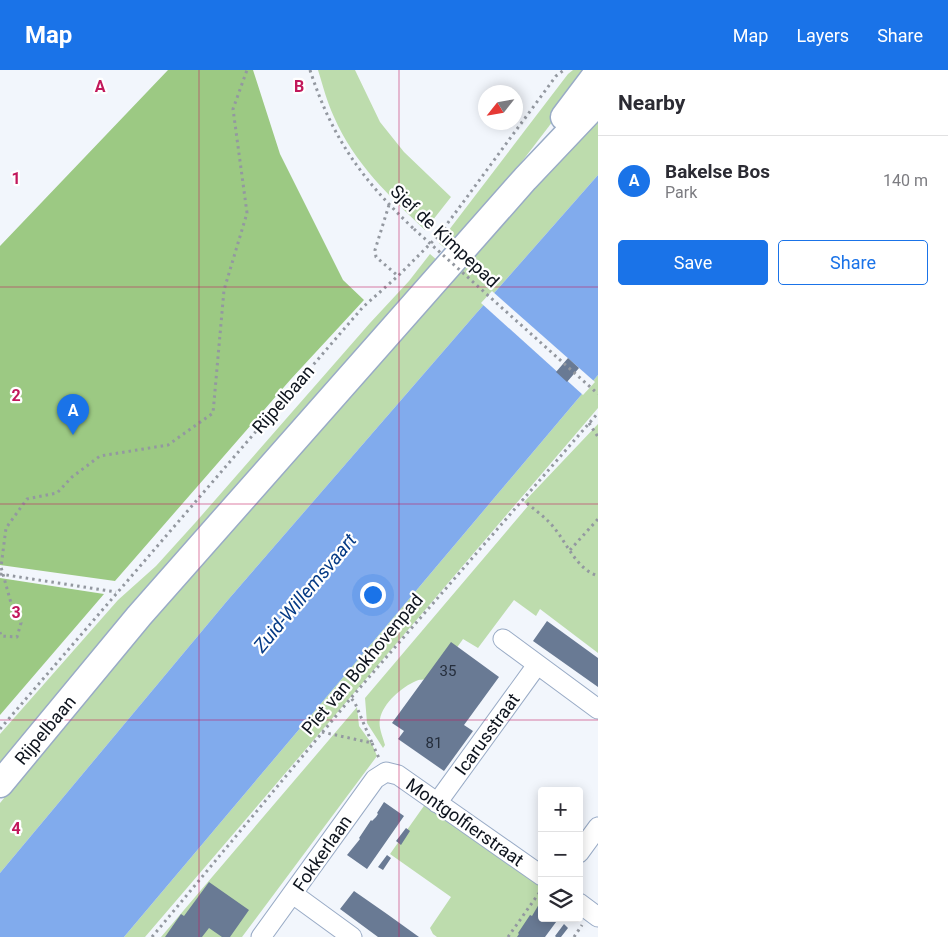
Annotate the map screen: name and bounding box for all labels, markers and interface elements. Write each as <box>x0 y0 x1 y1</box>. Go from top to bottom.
text: Map <box>25 21 72 49</box>
text: Map <box>733 25 768 46</box>
text: Layers <box>796 25 849 46</box>
text: Share <box>877 25 923 46</box>
text: A <box>95 77 106 96</box>
text: B <box>294 77 304 96</box>
north arrow <box>478 85 523 130</box>
text: Nearby <box>618 91 685 115</box>
text: Bakelse Bos <box>665 160 770 183</box>
text: 1 <box>11 169 21 188</box>
text: A <box>629 171 639 190</box>
text: 140 m <box>883 171 928 190</box>
street label: Sjef de Kimpepad <box>386 180 504 292</box>
text: Park <box>665 183 697 202</box>
button: Save <box>618 240 768 285</box>
button: Share <box>778 240 928 285</box>
street label: Rijpelbaan <box>248 361 318 437</box>
text: 2 <box>11 386 21 405</box>
pin: A <box>57 394 89 435</box>
water label: Zuid-Willemsvaart <box>248 528 362 658</box>
your location <box>360 582 386 608</box>
street label: Piet van Bokhovenpad <box>297 589 427 739</box>
text: 3 <box>11 603 21 622</box>
house number: 35 <box>440 662 456 680</box>
street label: Icarusstraat <box>450 689 524 779</box>
street label: Rijpelbaan <box>10 691 80 769</box>
house number: 81 <box>426 734 442 752</box>
street label: Montgolfierstraat <box>402 774 528 870</box>
map controls <box>538 787 583 922</box>
button: + <box>538 787 583 832</box>
street label: Fokkerlaan <box>288 811 356 895</box>
text: 4 <box>11 819 21 838</box>
button: − <box>538 832 583 877</box>
button: layers <box>538 877 583 922</box>

